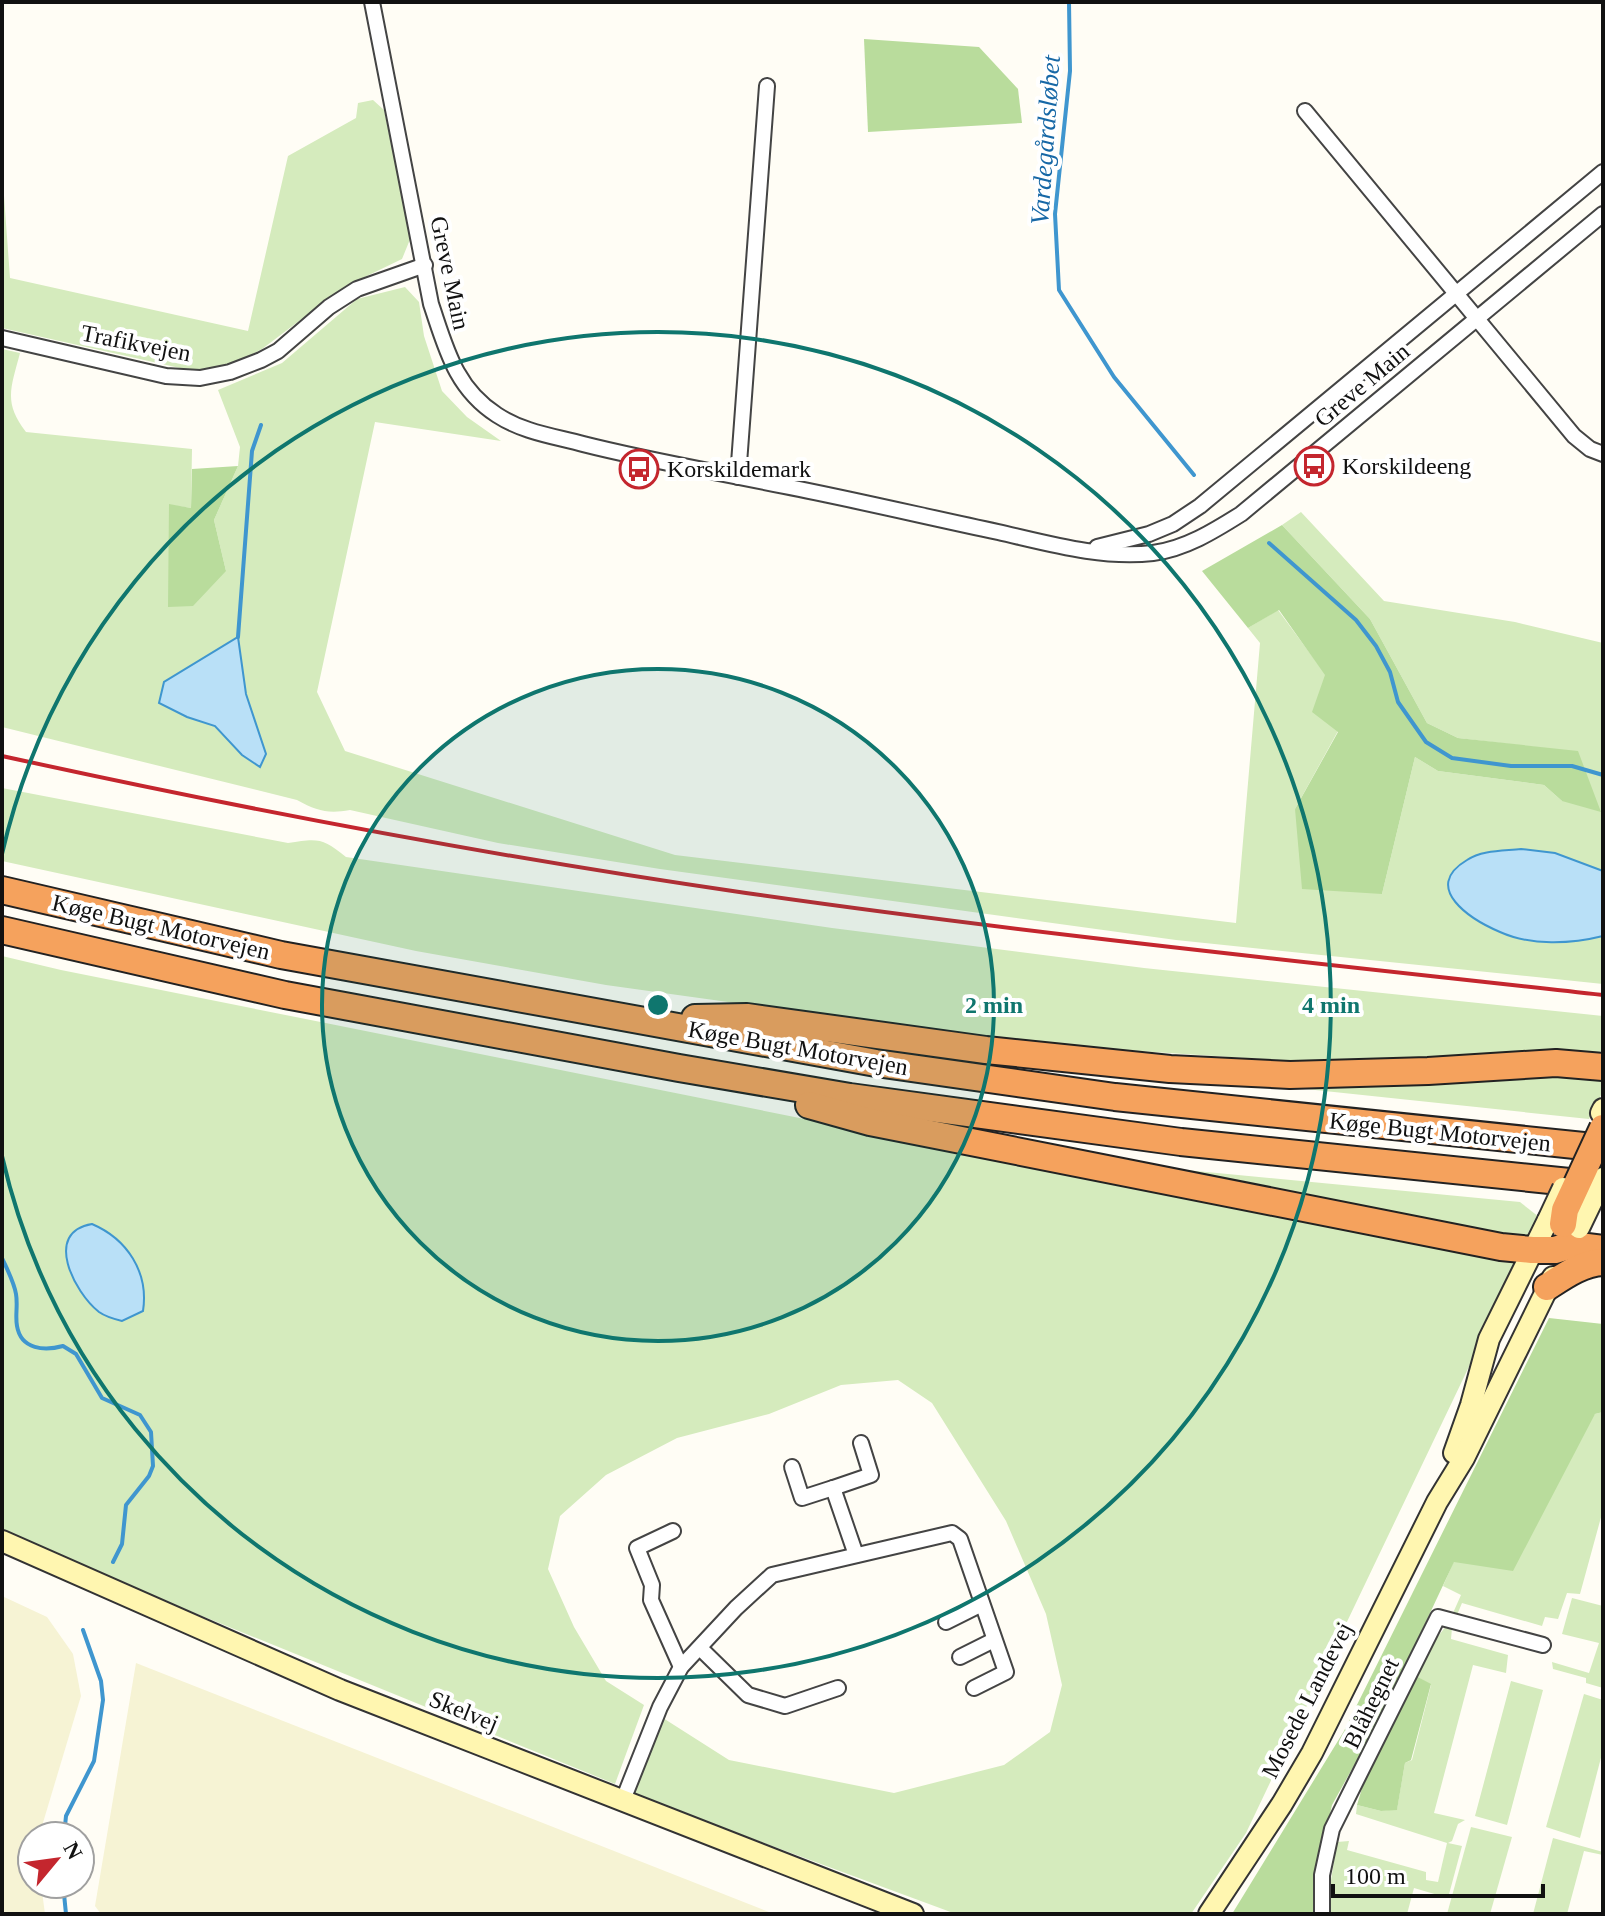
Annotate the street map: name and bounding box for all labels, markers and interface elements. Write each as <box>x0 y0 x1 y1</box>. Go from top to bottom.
water label: Vardegårdsløbet <box>1025 53 1066 226</box>
street label: Greve Main <box>425 214 475 332</box>
street label: Trafikvejen <box>79 320 193 366</box>
street label: Greve Main <box>1309 338 1415 432</box>
bus stop icon: Korskildeeng <box>1293 445 1335 487</box>
bus stop icon: Korskildemark <box>618 448 660 490</box>
place label: Korskildeeng <box>1342 453 1471 479</box>
place label: Korskildemark <box>667 456 811 482</box>
street label: Køge Bugt Motorvejen <box>50 889 272 965</box>
centre of rings <box>644 991 672 1019</box>
text: 2 min <box>965 992 1023 1018</box>
text: 4 min <box>1302 992 1360 1018</box>
street label: Køge Bugt Motorvejen <box>686 1016 910 1080</box>
street label: Køge Bugt Motorvejen <box>1328 1107 1552 1157</box>
street label: Mosede Landevej <box>1257 1618 1357 1782</box>
street label: Blåhegnet <box>1338 1653 1404 1752</box>
street label: Skelvej <box>426 1685 502 1737</box>
north arrow <box>16 1820 96 1900</box>
text: N <box>58 1838 88 1864</box>
scale bar <box>1333 1848 1543 1898</box>
text: 100 m <box>1345 1863 1406 1889</box>

